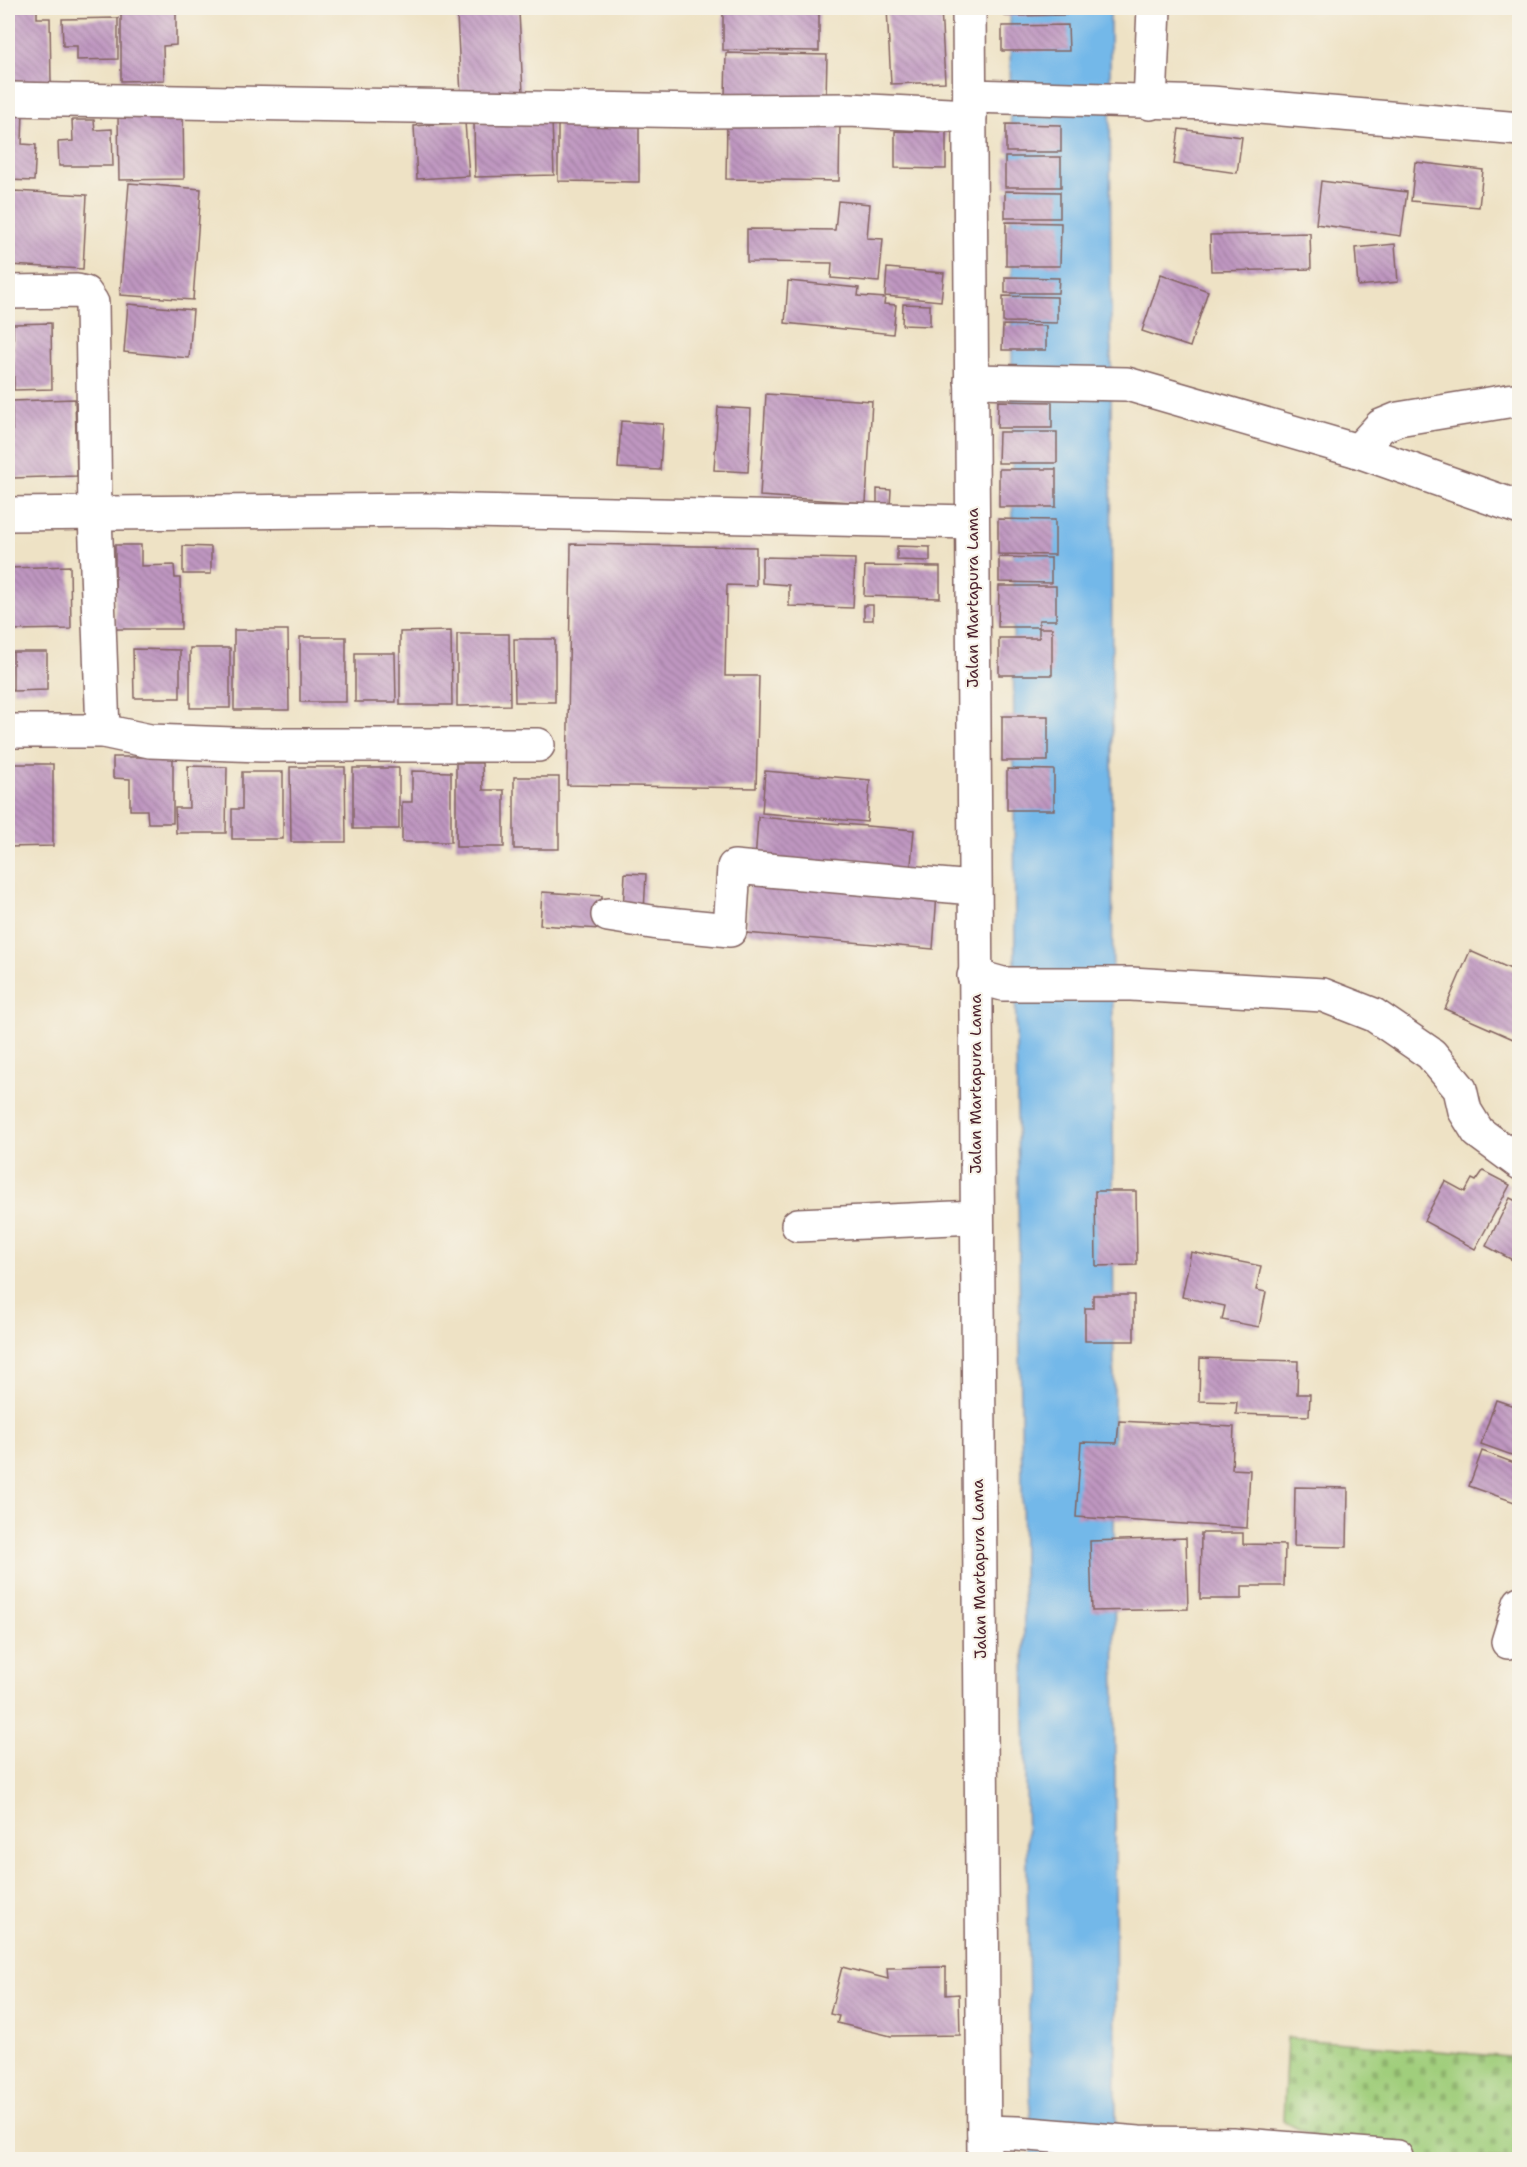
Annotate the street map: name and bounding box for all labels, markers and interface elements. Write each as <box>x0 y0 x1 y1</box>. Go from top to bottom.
street label: Jalan Martapura Lama <box>962 508 983 688</box>
street label: Jalan Martapura Lama <box>965 994 986 1174</box>
street label: Jalan Martapura Lama <box>967 1479 991 1659</box>

